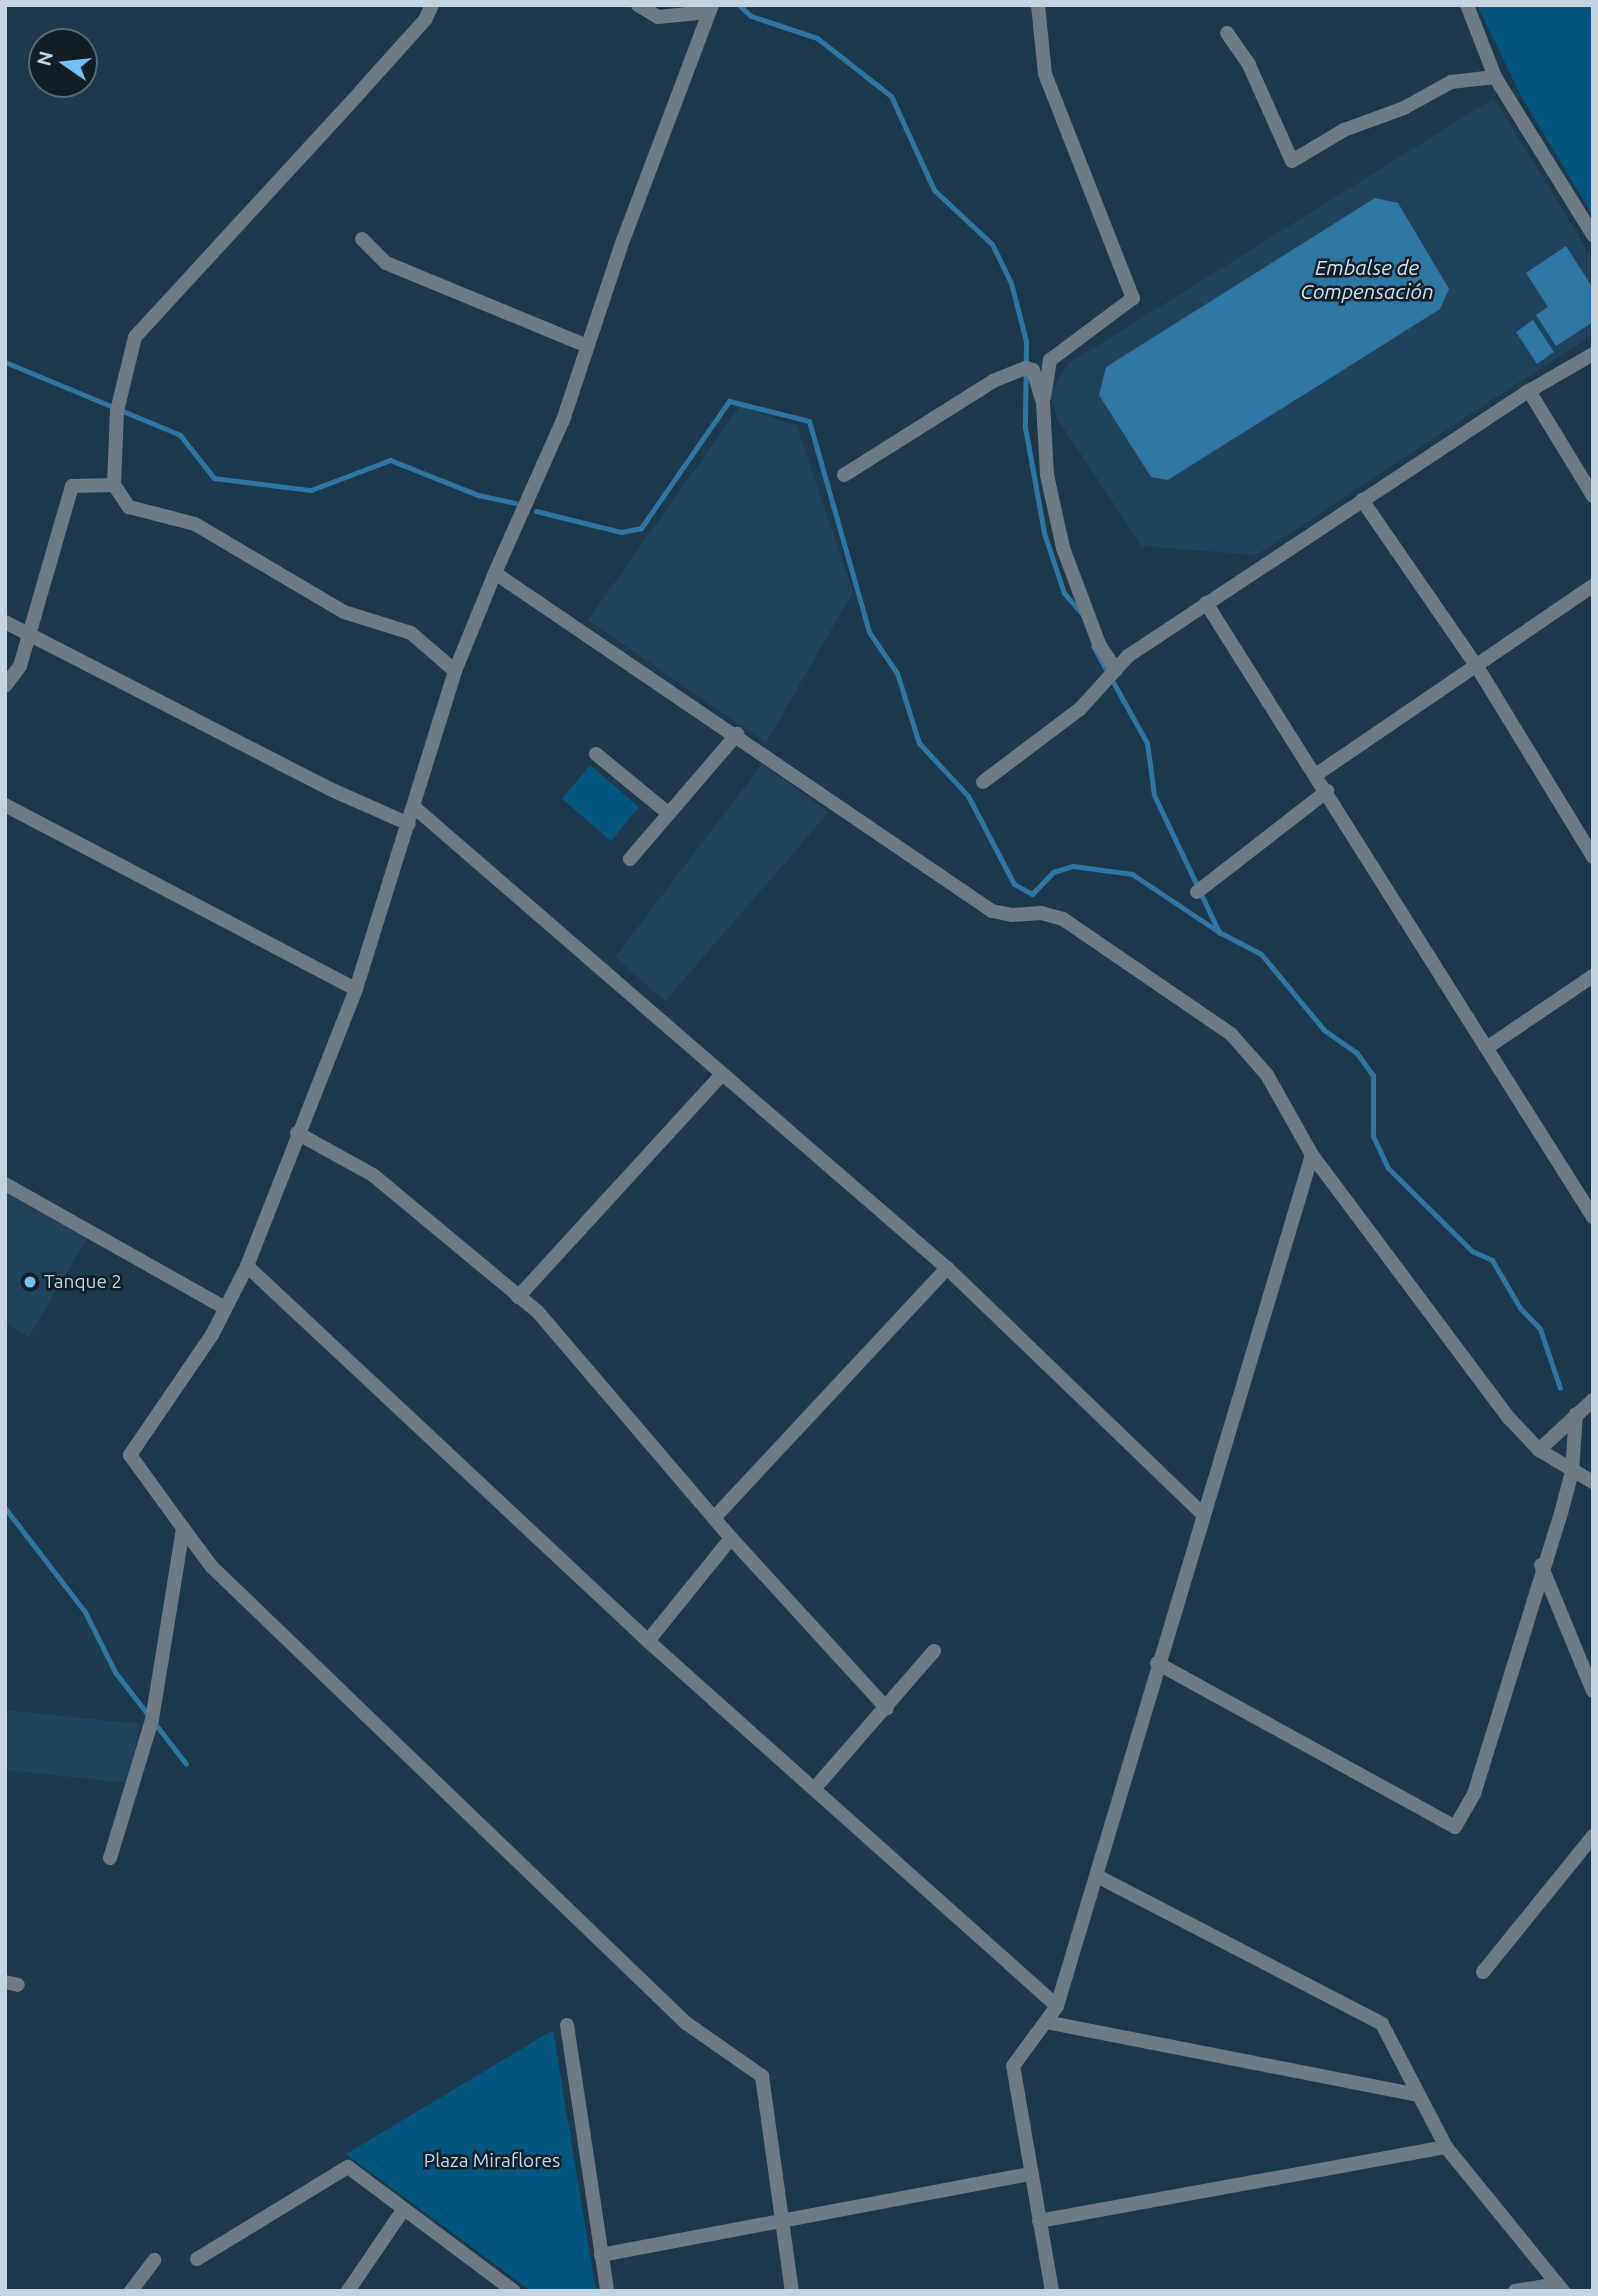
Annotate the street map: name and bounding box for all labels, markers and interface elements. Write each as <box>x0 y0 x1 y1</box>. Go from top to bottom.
north arrow <box>28 28 98 98</box>
text: N <box>32 49 57 68</box>
water label: Embalse de Compensación <box>1300 254 1434 304</box>
place label: Tanque 2 <box>44 1271 122 1293</box>
marker: Tanque 2 <box>22 1274 38 1290</box>
park label: Plaza Miraflores <box>424 2150 560 2172</box>

